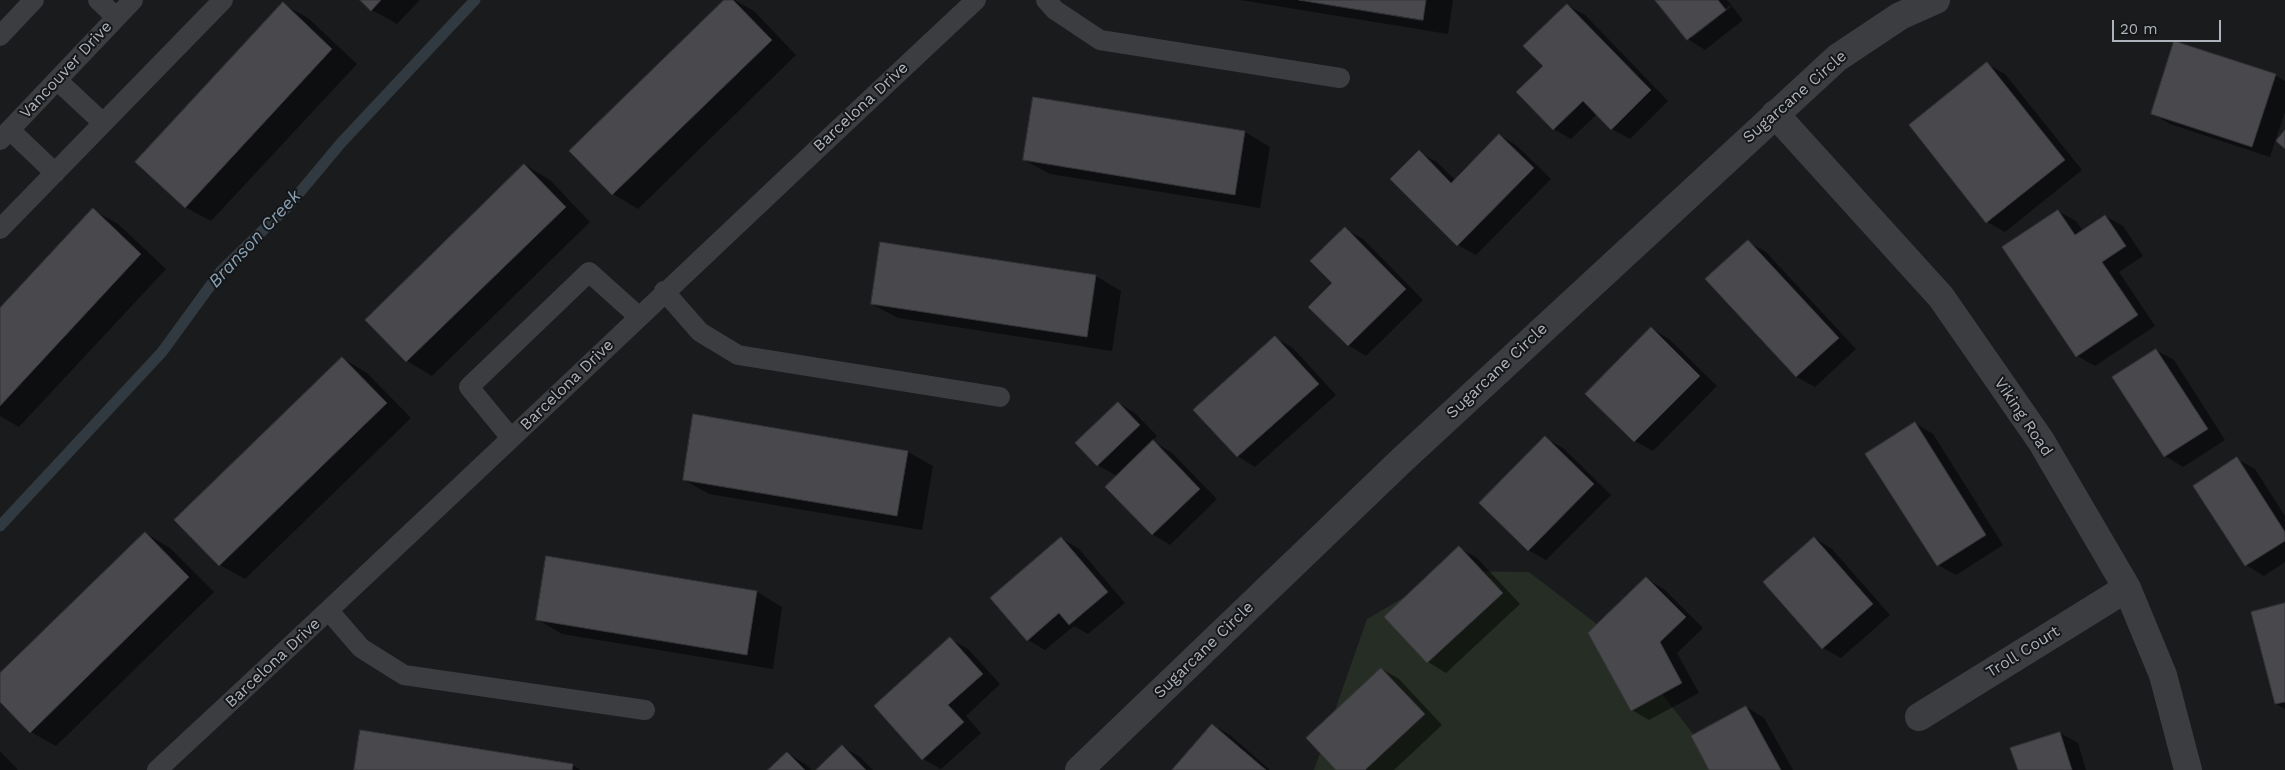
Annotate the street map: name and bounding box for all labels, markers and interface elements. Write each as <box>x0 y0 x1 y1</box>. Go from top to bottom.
scale bar <box>2115 10 2224 42</box>
street label: Vancouver Drive <box>16 17 116 123</box>
text: 20 m <box>2120 20 2158 38</box>
street label: Sugarcane Circle <box>1739 47 1851 147</box>
street label: Barcelona Drive <box>810 58 912 156</box>
water label: Branson Creek <box>204 186 306 292</box>
street label: Sugarcane Circle <box>1443 319 1551 423</box>
street label: Barcelona Drive <box>516 335 618 435</box>
street label: Viking Road <box>1990 374 2056 460</box>
street label: Sugarcane Circle <box>1150 598 1258 702</box>
street label: Barcelona Drive <box>222 614 324 712</box>
street label: Troll Court <box>1983 622 2063 682</box>

